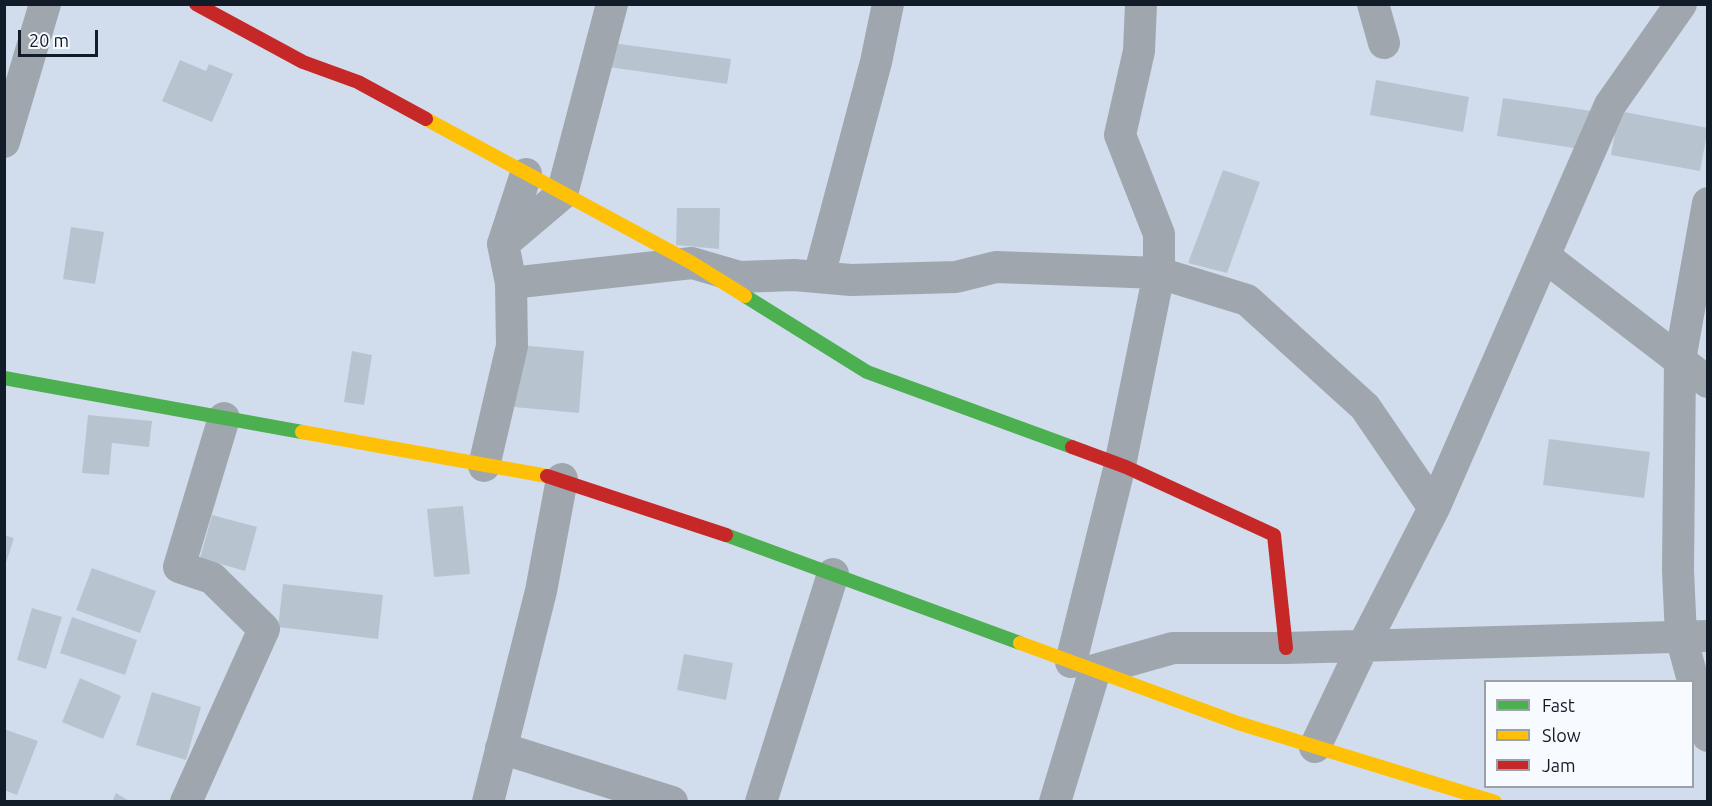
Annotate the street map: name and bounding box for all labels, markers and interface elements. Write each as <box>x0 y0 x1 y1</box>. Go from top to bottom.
scale bar <box>21 18 100 56</box>
text: 20 m <box>29 30 69 50</box>
legend <box>1484 680 1694 788</box>
text: Fast <box>1542 695 1575 715</box>
text: Slow <box>1542 725 1581 745</box>
text: Jam <box>1542 755 1576 775</box>

